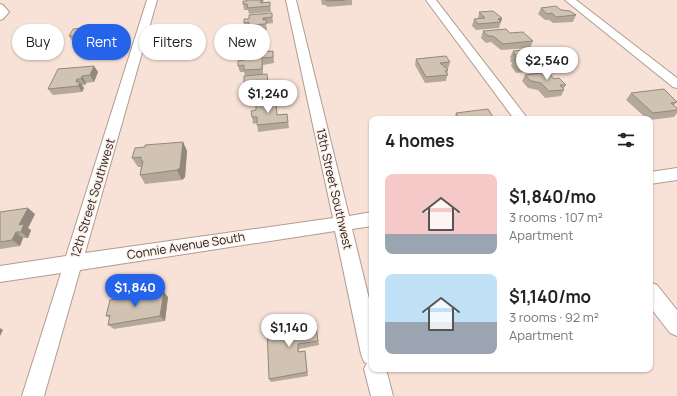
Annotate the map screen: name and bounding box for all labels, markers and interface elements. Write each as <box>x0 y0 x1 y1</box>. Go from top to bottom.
chip: Buy <box>12 24 64 60</box>
chip: Rent <box>72 24 131 60</box>
chip: Filters <box>139 24 206 60</box>
chip: New <box>214 24 270 60</box>
pin: $2,540 <box>514 47 580 81</box>
text: $2,540 <box>525 51 569 69</box>
pin: $1,240 <box>235 80 301 114</box>
text: $1,240 <box>247 84 289 102</box>
street label: 13th Street Southwest <box>312 127 357 251</box>
text: 4 homes <box>385 129 454 152</box>
icon: filters <box>615 129 637 151</box>
street label: 12th Street Southwest <box>66 136 119 260</box>
text: $1,840/mo <box>509 185 596 208</box>
icon: home <box>417 190 465 238</box>
text: 3 rooms · 107 m² <box>509 208 603 226</box>
text: Apartment <box>509 226 573 244</box>
street label: Connie Avenue South <box>126 228 246 263</box>
pin: $1,840 <box>102 274 168 308</box>
text: $1,840 <box>114 278 156 296</box>
text: $1,140/mo <box>509 285 591 308</box>
icon: home <box>417 290 465 338</box>
text: 3 rooms · 92 m² <box>509 308 599 326</box>
pin: $1,140 <box>256 314 322 348</box>
text: $1,140 <box>270 318 308 336</box>
text: Apartment <box>509 326 573 344</box>

